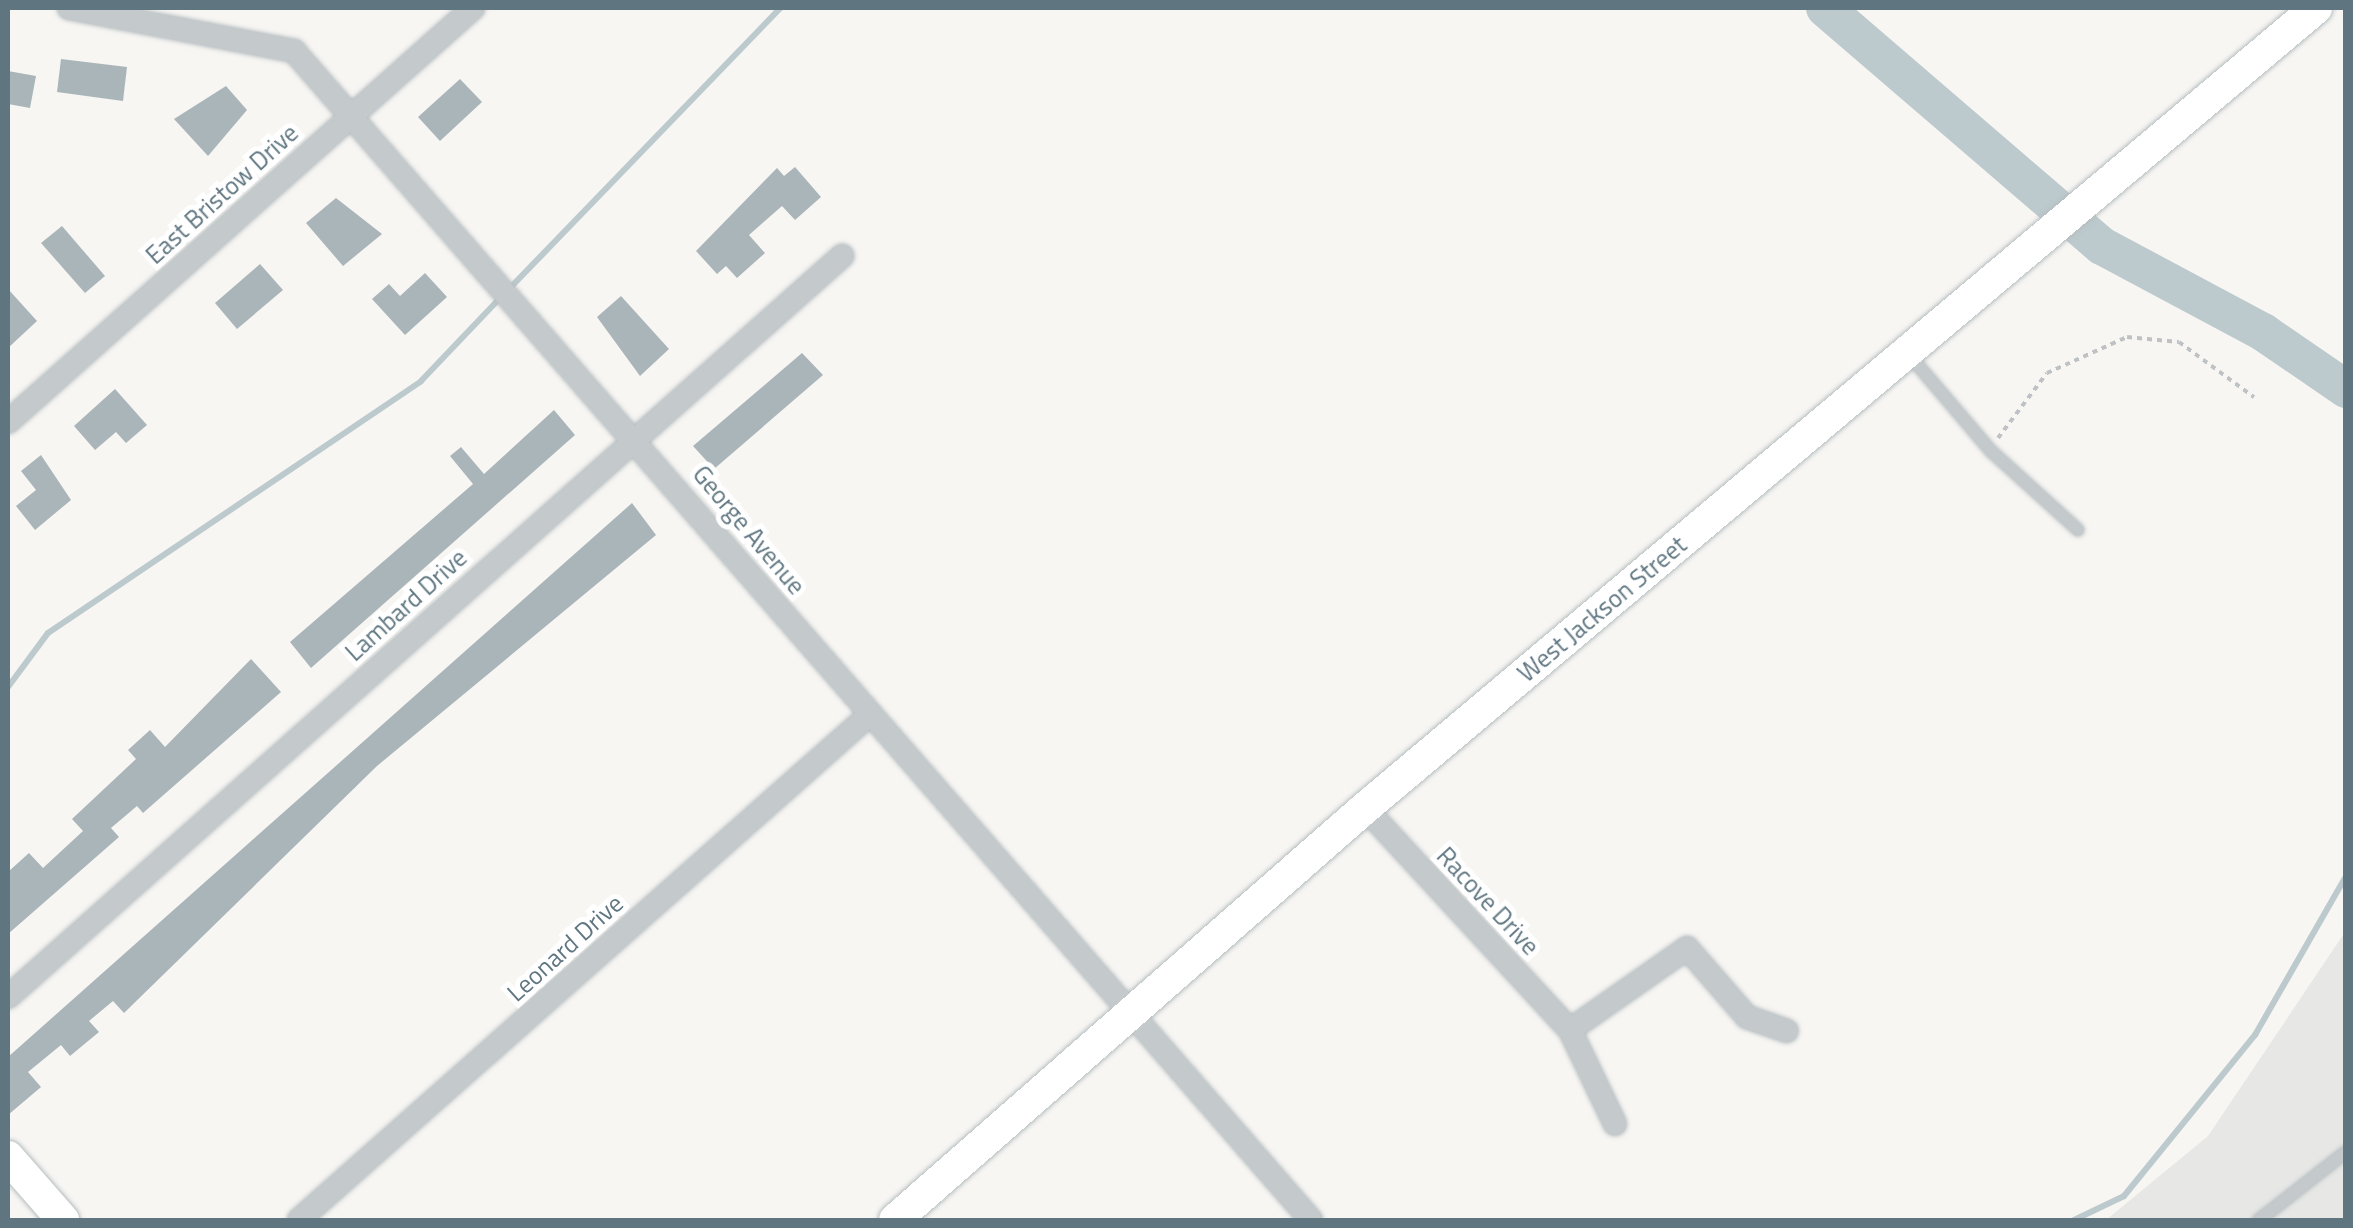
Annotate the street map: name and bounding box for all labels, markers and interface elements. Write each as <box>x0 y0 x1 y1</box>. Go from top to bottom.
street label: East Bristow Drive <box>140 118 304 270</box>
street label: George Avenue <box>686 460 812 600</box>
street label: West Jackson Street <box>1512 530 1692 688</box>
street label: Lambard Drive <box>339 543 473 667</box>
street label: Racove Drive <box>1431 841 1545 961</box>
street label: Leonard Drive <box>501 888 629 1008</box>

